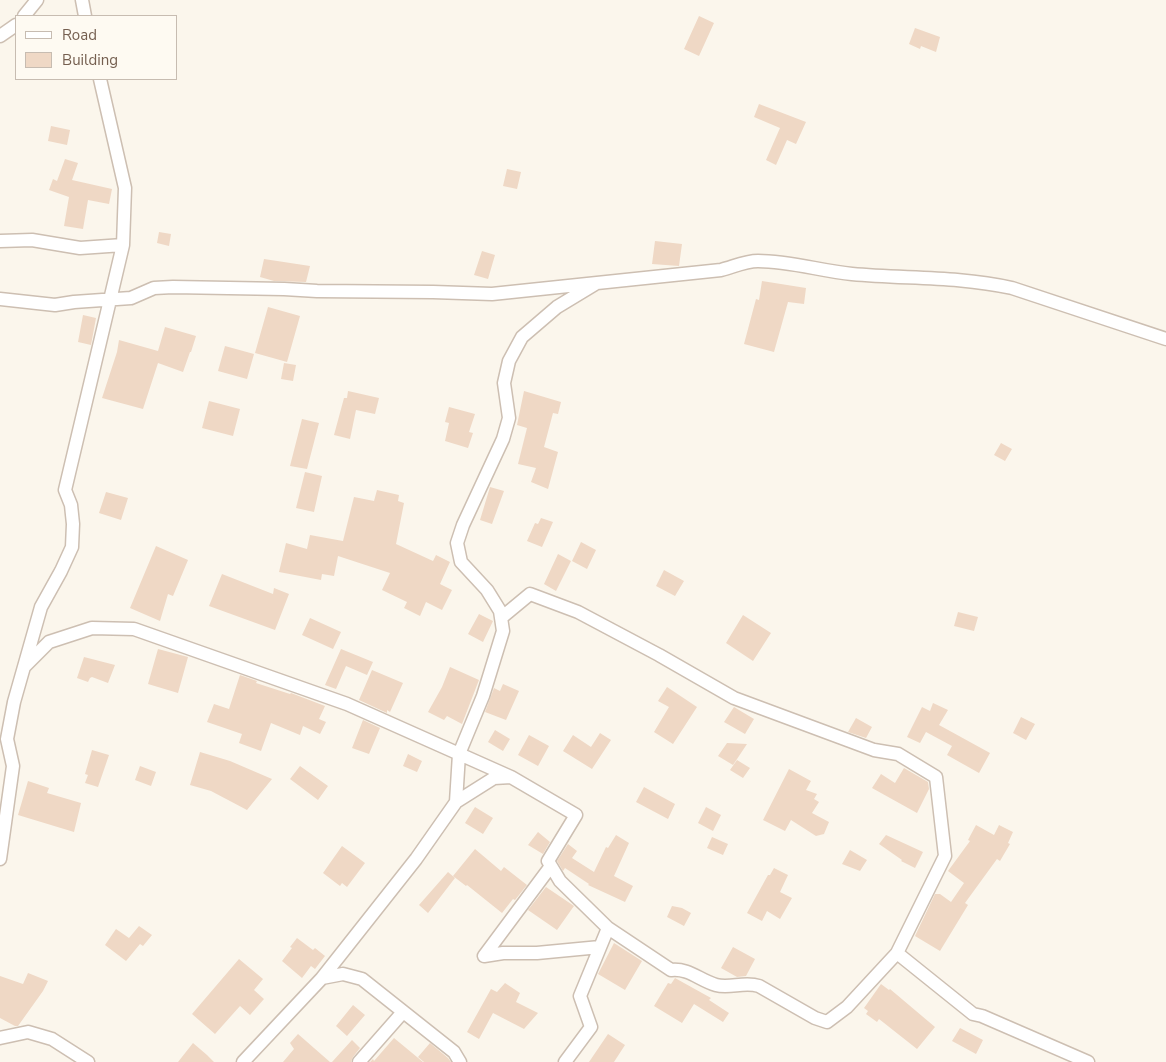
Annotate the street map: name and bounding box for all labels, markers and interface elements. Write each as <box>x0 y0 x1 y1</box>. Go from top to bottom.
legend <box>15 15 178 80</box>
text: Road <box>62 25 97 45</box>
text: Building <box>62 50 118 70</box>

